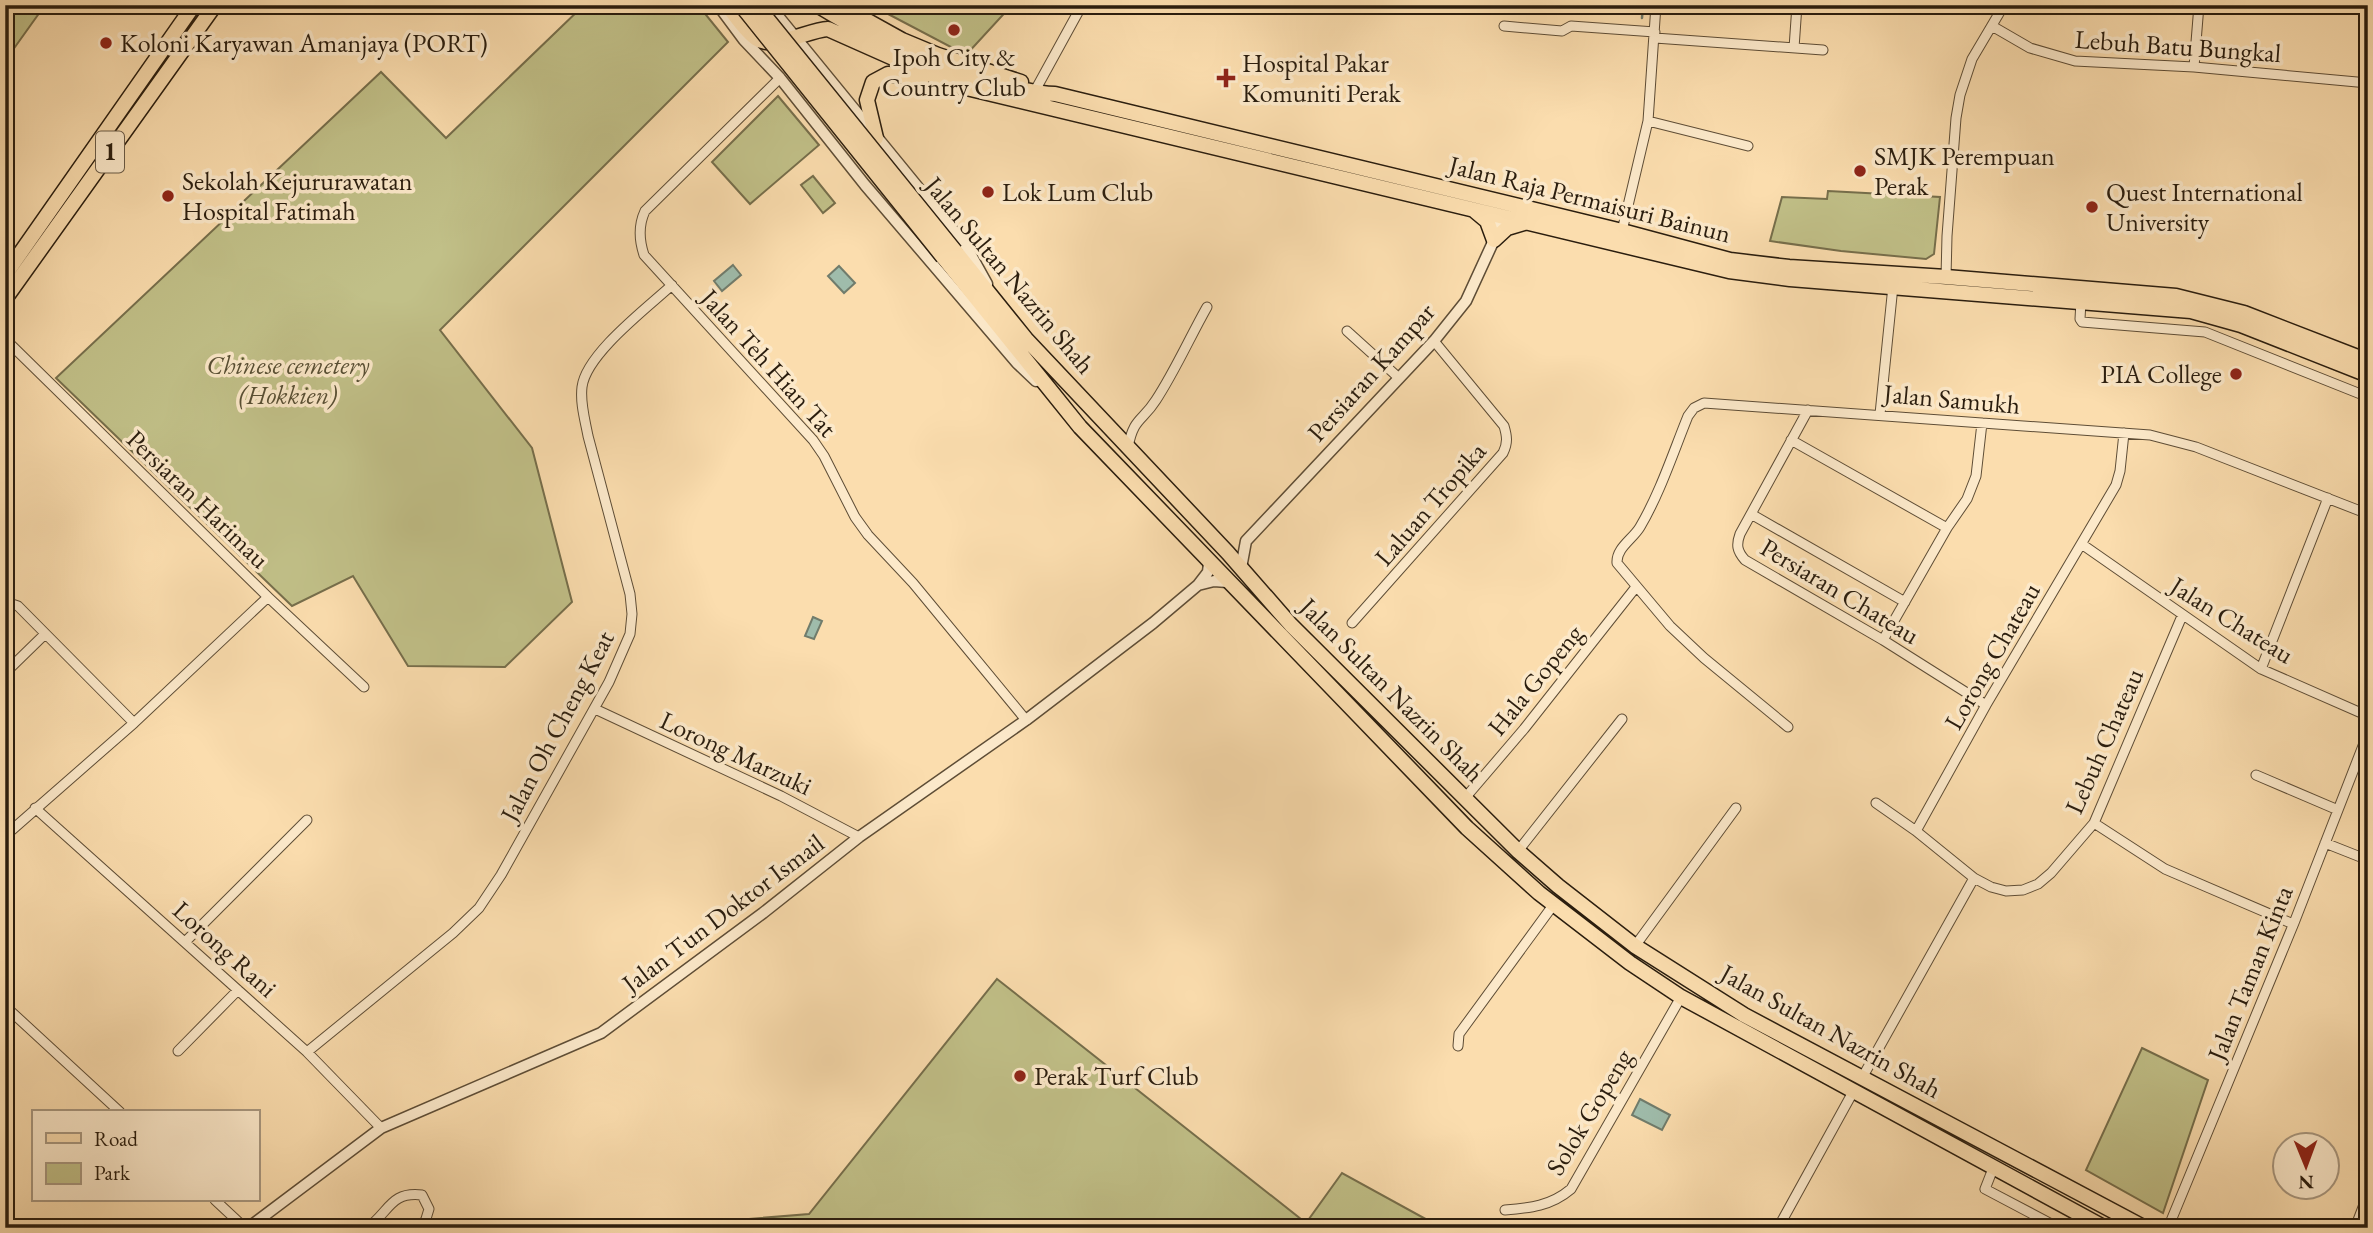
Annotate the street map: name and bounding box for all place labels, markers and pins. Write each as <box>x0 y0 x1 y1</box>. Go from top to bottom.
marker: Ipoh City & Country Club <box>946 22 962 38</box>
place label: Koloni Karyawan Amanjaya (PORT) <box>120 26 488 60</box>
marker: Koloni Karyawan Amanjaya (PORT) <box>98 35 114 51</box>
place label: Ipoh City & Country Club <box>882 40 1026 104</box>
place label: Hospital Pakar Komuniti Perak <box>1242 46 1402 110</box>
marker: Hospital Pakar Komuniti Perak <box>1216 68 1236 88</box>
place label: SMJK Perempuan Perak <box>1874 139 2055 203</box>
marker: SMJK Perempuan Perak <box>1852 163 1868 179</box>
place label: Sekolah Kejururawatan Hospital Fatimah <box>182 164 413 228</box>
place label: Lok Lum Club <box>1002 175 1153 209</box>
place label: Quest International University <box>2106 175 2303 239</box>
marker: Lok Lum Club <box>980 184 996 200</box>
marker: Sekolah Kejururawatan Hospital Fatimah <box>160 188 176 204</box>
marker: Quest International University <box>2084 199 2100 215</box>
place label: PIA College <box>2101 357 2222 391</box>
marker: PIA College <box>2228 366 2244 382</box>
place label: Perak Turf Club <box>1034 1059 1199 1093</box>
marker: Perak Turf Club <box>1012 1068 1028 1084</box>

